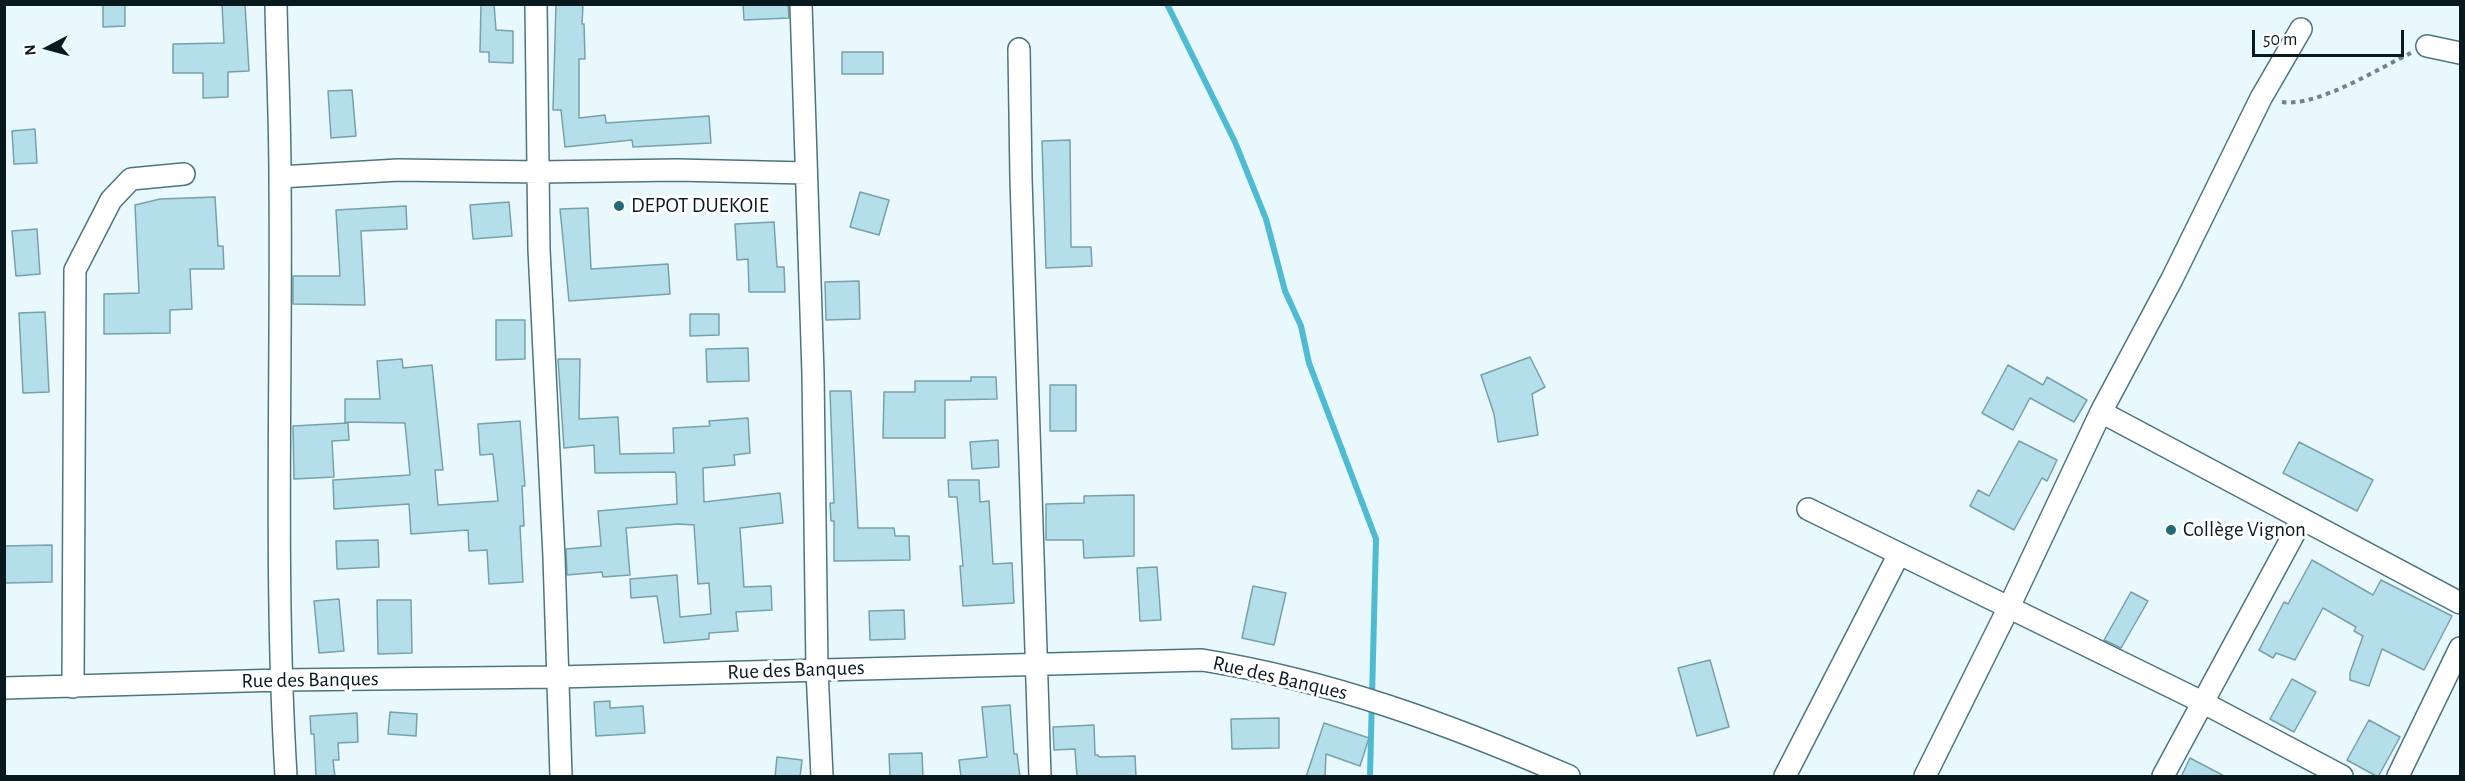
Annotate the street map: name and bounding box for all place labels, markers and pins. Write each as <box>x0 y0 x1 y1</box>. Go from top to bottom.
place label: DEPOT DUEKOIE <box>631 193 769 219</box>
marker: DEPOT DUEKOIE <box>612 199 626 213</box>
place label: Collège Vignon <box>2183 517 2306 543</box>
marker: Collège Vignon <box>2164 523 2178 537</box>

